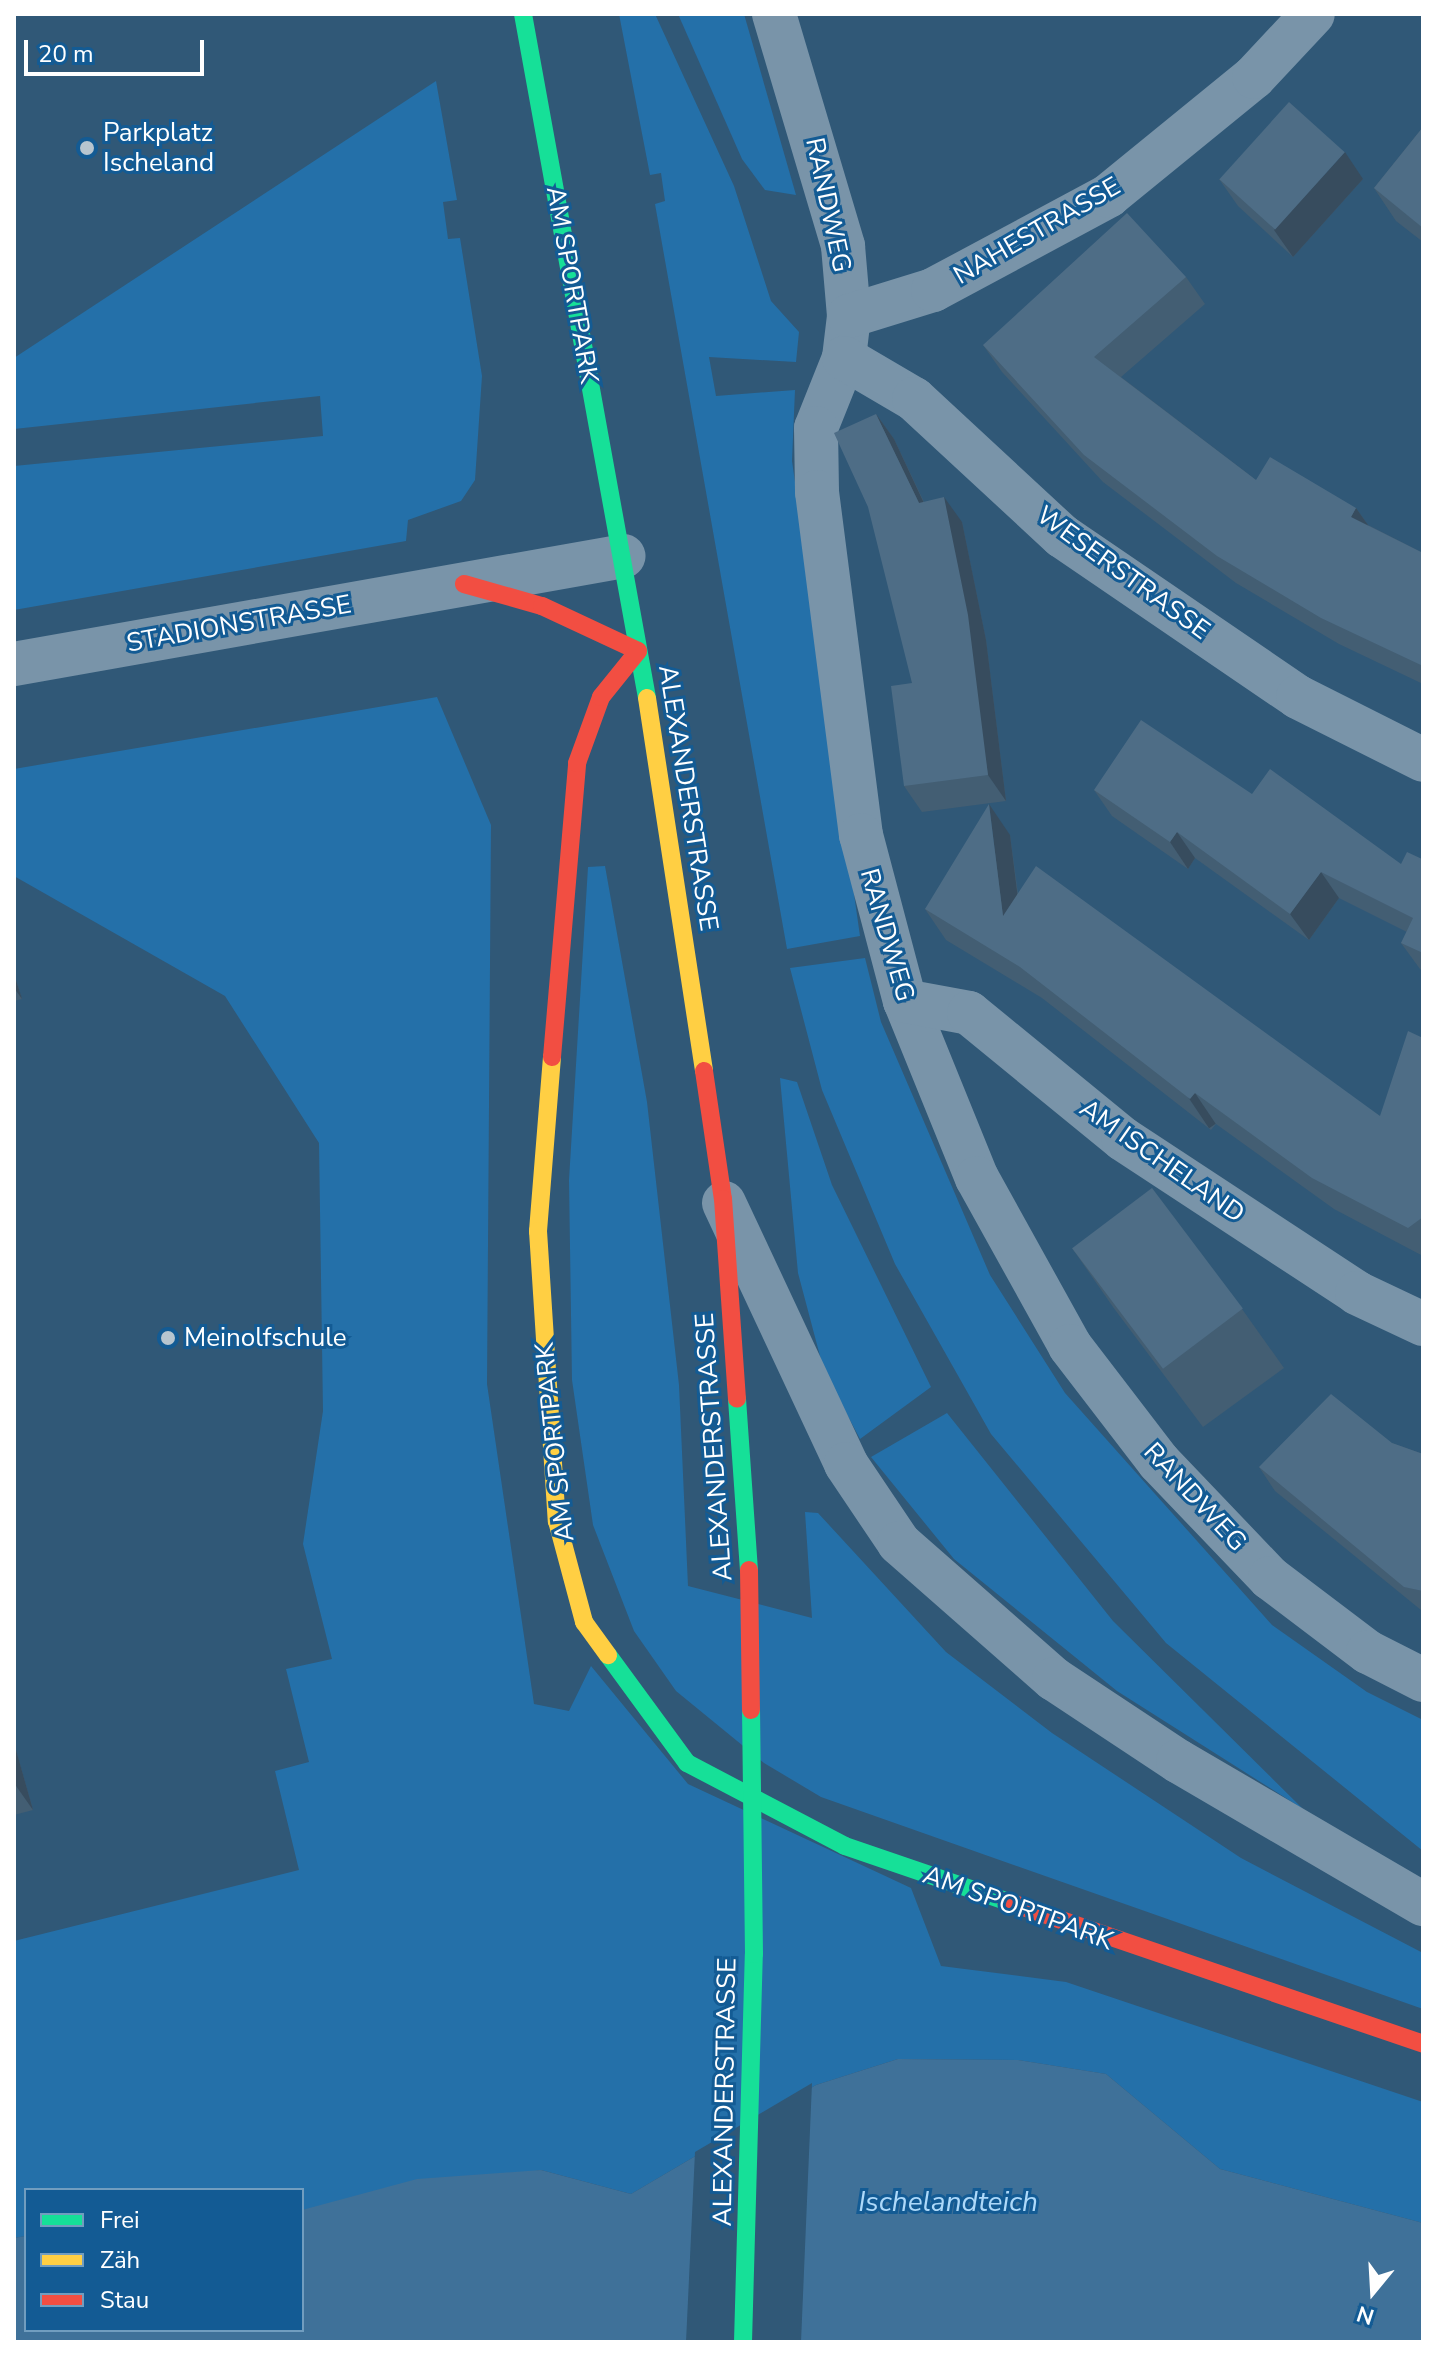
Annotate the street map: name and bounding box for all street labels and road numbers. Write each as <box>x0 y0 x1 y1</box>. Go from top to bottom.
street label: RANDWEG <box>799 135 857 275</box>
street label: NAHESTRASSE <box>948 171 1126 291</box>
street label: AM SPORTPARK <box>539 184 605 386</box>
street label: WESERSTRASSE <box>1030 500 1216 646</box>
street label: STADIONSTRASSE <box>124 589 354 659</box>
street label: ALEXANDERSTRASSE <box>652 663 724 933</box>
street label: RANDWEG <box>853 865 921 1005</box>
street label: AM ISCHELAND <box>1074 1093 1250 1229</box>
street label: ALEXANDERSTRASSE <box>689 1312 739 1582</box>
street label: AM SPORTPARK <box>529 1341 581 1543</box>
street label: RANDWEG <box>1137 1436 1253 1558</box>
street label: AM SPORTPARK <box>919 1859 1117 1957</box>
street label: ALEXANDERSTRASSE <box>707 1957 743 2227</box>

